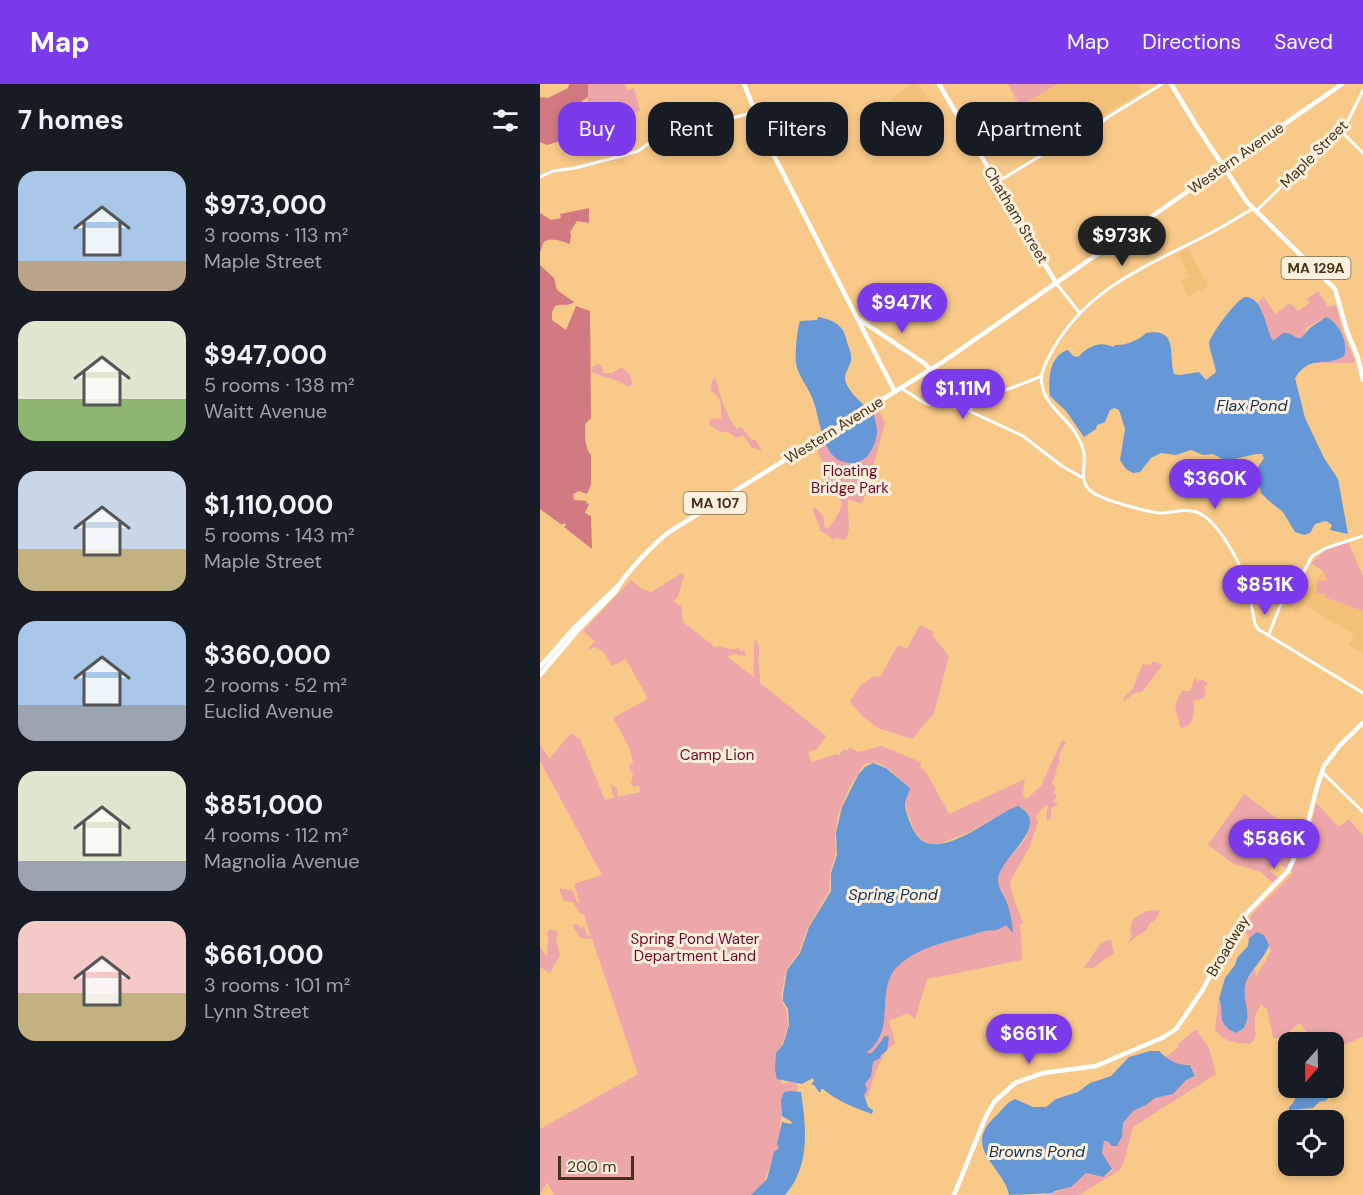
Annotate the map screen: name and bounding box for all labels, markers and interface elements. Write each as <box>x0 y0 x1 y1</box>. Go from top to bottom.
text: Map <box>30 24 90 61</box>
text: Map <box>1067 28 1109 56</box>
text: Directions <box>1142 28 1241 56</box>
text: Saved <box>1274 28 1333 56</box>
chip: Buy <box>558 102 636 156</box>
chip: Rent <box>648 102 734 156</box>
chip: Filters <box>746 102 848 156</box>
chip: New <box>860 102 944 156</box>
chip: Apartment <box>956 102 1103 156</box>
text: 7 homes <box>18 103 124 137</box>
icon: filters <box>489 104 522 137</box>
street label: Maple Street <box>1276 116 1352 192</box>
street label: Western Avenue <box>1184 117 1288 199</box>
street label: Chatham Street <box>979 163 1053 267</box>
text: $973,000 <box>204 188 327 222</box>
icon: home <box>66 195 138 267</box>
pin: $973K <box>1080 216 1164 267</box>
text: 3 rooms · 113 m² <box>204 222 348 248</box>
text: $973K <box>1092 222 1152 248</box>
text: Maple Street <box>204 248 322 274</box>
road number: MA 129A <box>1282 257 1350 279</box>
pin: $947K <box>860 283 944 334</box>
text: $947K <box>871 289 933 315</box>
text: $947,000 <box>204 338 327 372</box>
icon: home <box>66 345 138 417</box>
pin: $1.11M <box>914 369 1012 420</box>
text: 5 rooms · 138 m² <box>204 372 355 398</box>
text: $1.11M <box>935 375 991 401</box>
street label: Western Avenue <box>781 392 887 468</box>
water label: Flax Pond <box>1216 395 1289 416</box>
text: Waitt Avenue <box>204 398 327 424</box>
pin: $360K <box>1173 459 1257 510</box>
park label: Floating Bridge Park <box>811 461 889 498</box>
text: $360K <box>1183 465 1247 491</box>
text: $1,110,000 <box>204 488 333 522</box>
road number: MA 107 <box>684 492 747 514</box>
icon: home <box>66 495 138 567</box>
text: 5 rooms · 143 m² <box>204 522 355 548</box>
text: Maple Street <box>204 548 322 574</box>
pin: $851K <box>1223 565 1307 616</box>
text: $851K <box>1236 571 1294 597</box>
text: $360,000 <box>204 638 331 672</box>
icon: home <box>66 645 138 717</box>
text: 2 rooms · 52 m² <box>204 672 347 698</box>
text: Euclid Avenue <box>204 698 333 724</box>
park label: Camp Lion <box>680 745 754 765</box>
text: $851,000 <box>204 788 323 822</box>
icon: home <box>66 795 138 867</box>
pin: $586K <box>1232 819 1316 870</box>
text: 4 rooms · 112 m² <box>204 822 348 848</box>
text: $586K <box>1243 825 1305 851</box>
text: Magnolia Avenue <box>204 848 360 874</box>
water label: Spring Pond <box>848 884 939 905</box>
street label: Broadway <box>1202 911 1254 980</box>
park label: Spring Pond Water Department Land <box>631 929 760 966</box>
text: $661,000 <box>204 938 323 972</box>
icon: home <box>66 945 138 1017</box>
text: 3 rooms · 101 m² <box>204 972 350 998</box>
text: Lynn Street <box>204 998 309 1024</box>
pin: $661K <box>987 1014 1071 1065</box>
text: $661K <box>1000 1020 1058 1046</box>
north arrow <box>1278 1032 1344 1098</box>
map controls <box>1278 1032 1344 1176</box>
button: locate <box>1278 1110 1344 1176</box>
water label: Browns Pond <box>989 1141 1086 1162</box>
scale bar <box>558 1153 634 1180</box>
text: 200 m <box>567 1156 616 1177</box>

